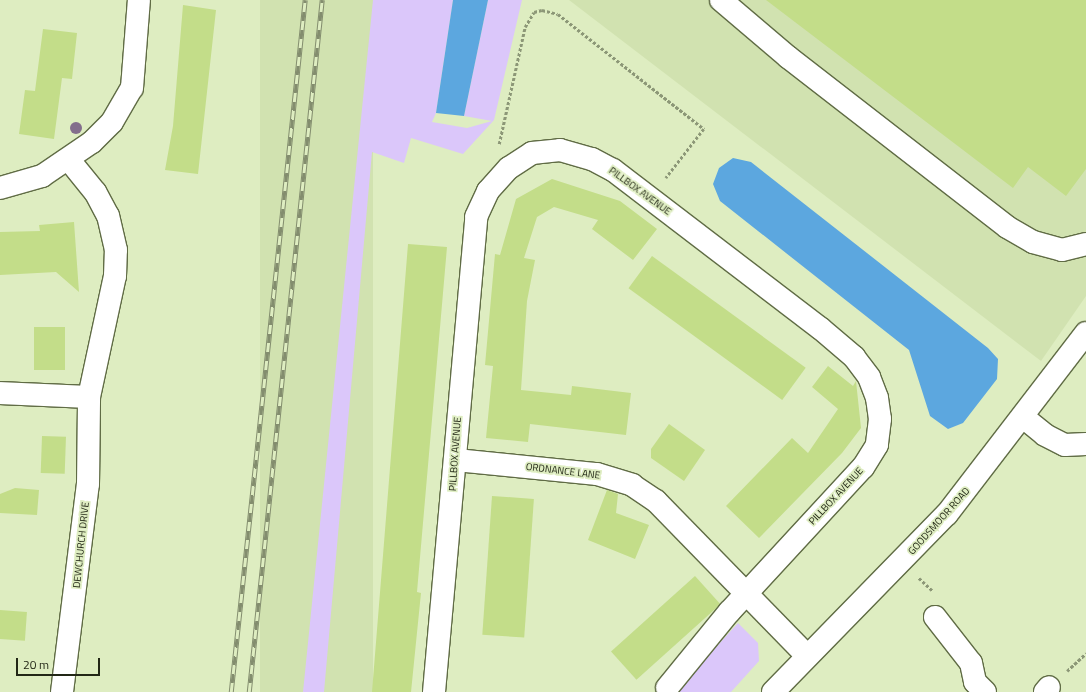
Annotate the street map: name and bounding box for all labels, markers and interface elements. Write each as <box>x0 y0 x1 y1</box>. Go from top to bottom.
street label: PILLBOX AVENUE <box>607 164 673 218</box>
street label: PILLBOX AVENUE <box>446 417 464 491</box>
street label: ORDNANCE LANE <box>525 460 601 482</box>
street label: PILLBOX AVENUE <box>806 465 866 527</box>
street label: GOODSMOOR ROAD <box>906 485 972 557</box>
street label: DEWCHURCH DRIVE <box>71 501 91 589</box>
scale bar <box>18 650 102 676</box>
text: 20 m <box>23 655 49 674</box>

